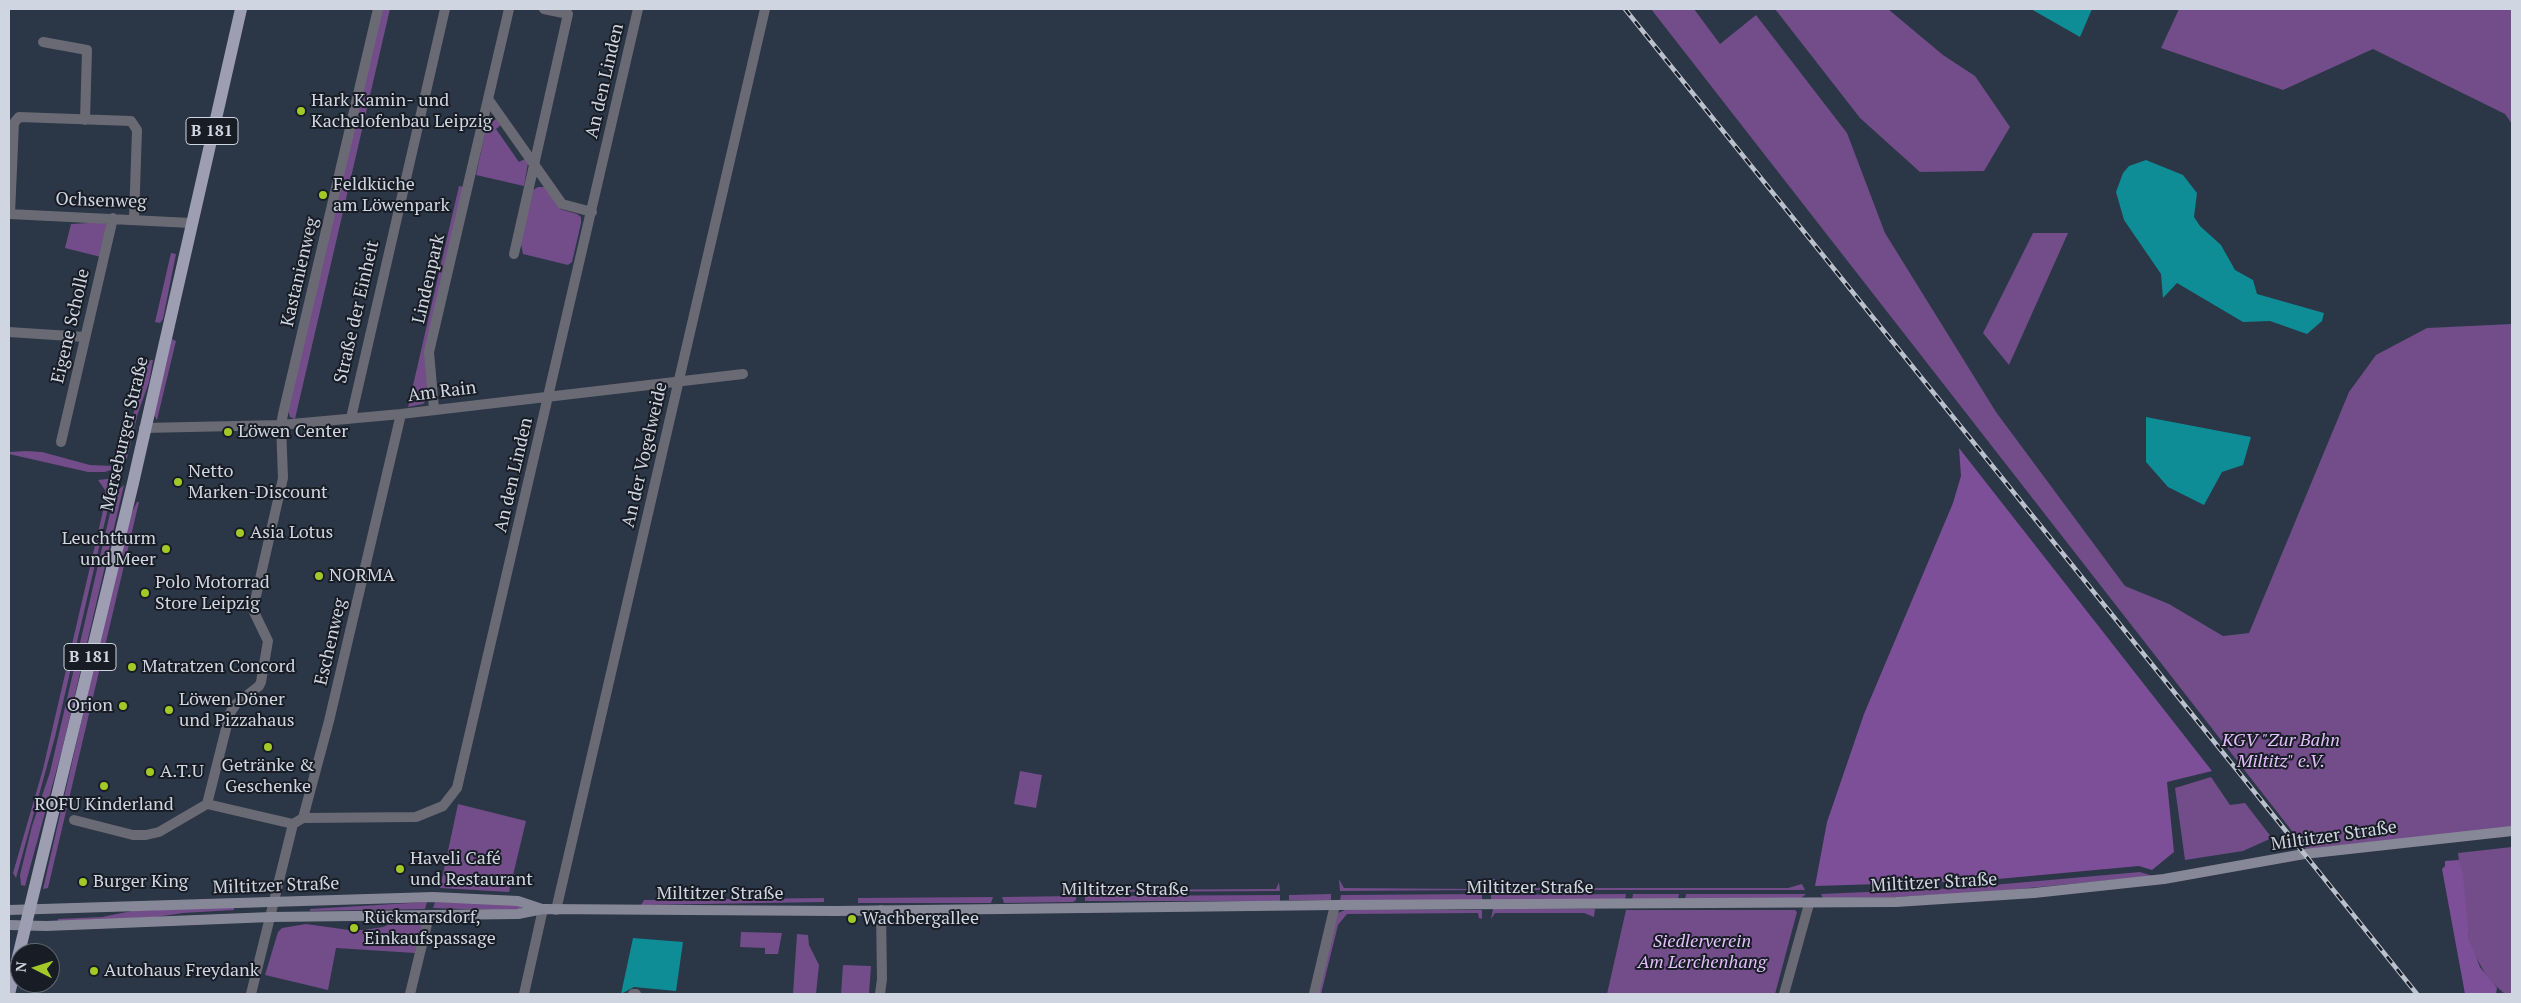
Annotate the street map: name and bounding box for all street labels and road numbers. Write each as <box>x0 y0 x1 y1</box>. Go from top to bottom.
street label: An den Linden <box>581 21 629 141</box>
road number: B 181 <box>186 118 238 144</box>
street label: Ochsenweg <box>55 189 147 213</box>
street label: Kastanienweg <box>277 215 323 329</box>
street label: Lindenpark <box>408 232 450 326</box>
street label: Straße der Einheit <box>330 239 384 385</box>
street label: Eigene Scholle <box>47 267 95 385</box>
street label: Merseburger Straße <box>97 355 153 513</box>
street label: Am Rain <box>407 377 477 407</box>
street label: An der Vogelweide <box>618 380 672 530</box>
street label: An den Linden <box>490 415 538 535</box>
street label: Eschenweg <box>311 597 351 687</box>
road number: B 181 <box>64 644 116 670</box>
street label: Miltitzer Straße <box>2270 816 2398 856</box>
street label: Miltitzer Straße <box>1870 869 1998 897</box>
street label: Miltitzer Straße <box>212 873 340 899</box>
street label: Miltitzer Straße <box>1467 877 1593 899</box>
street label: Miltitzer Straße <box>1062 879 1188 901</box>
street label: Miltitzer Straße <box>657 883 783 905</box>

